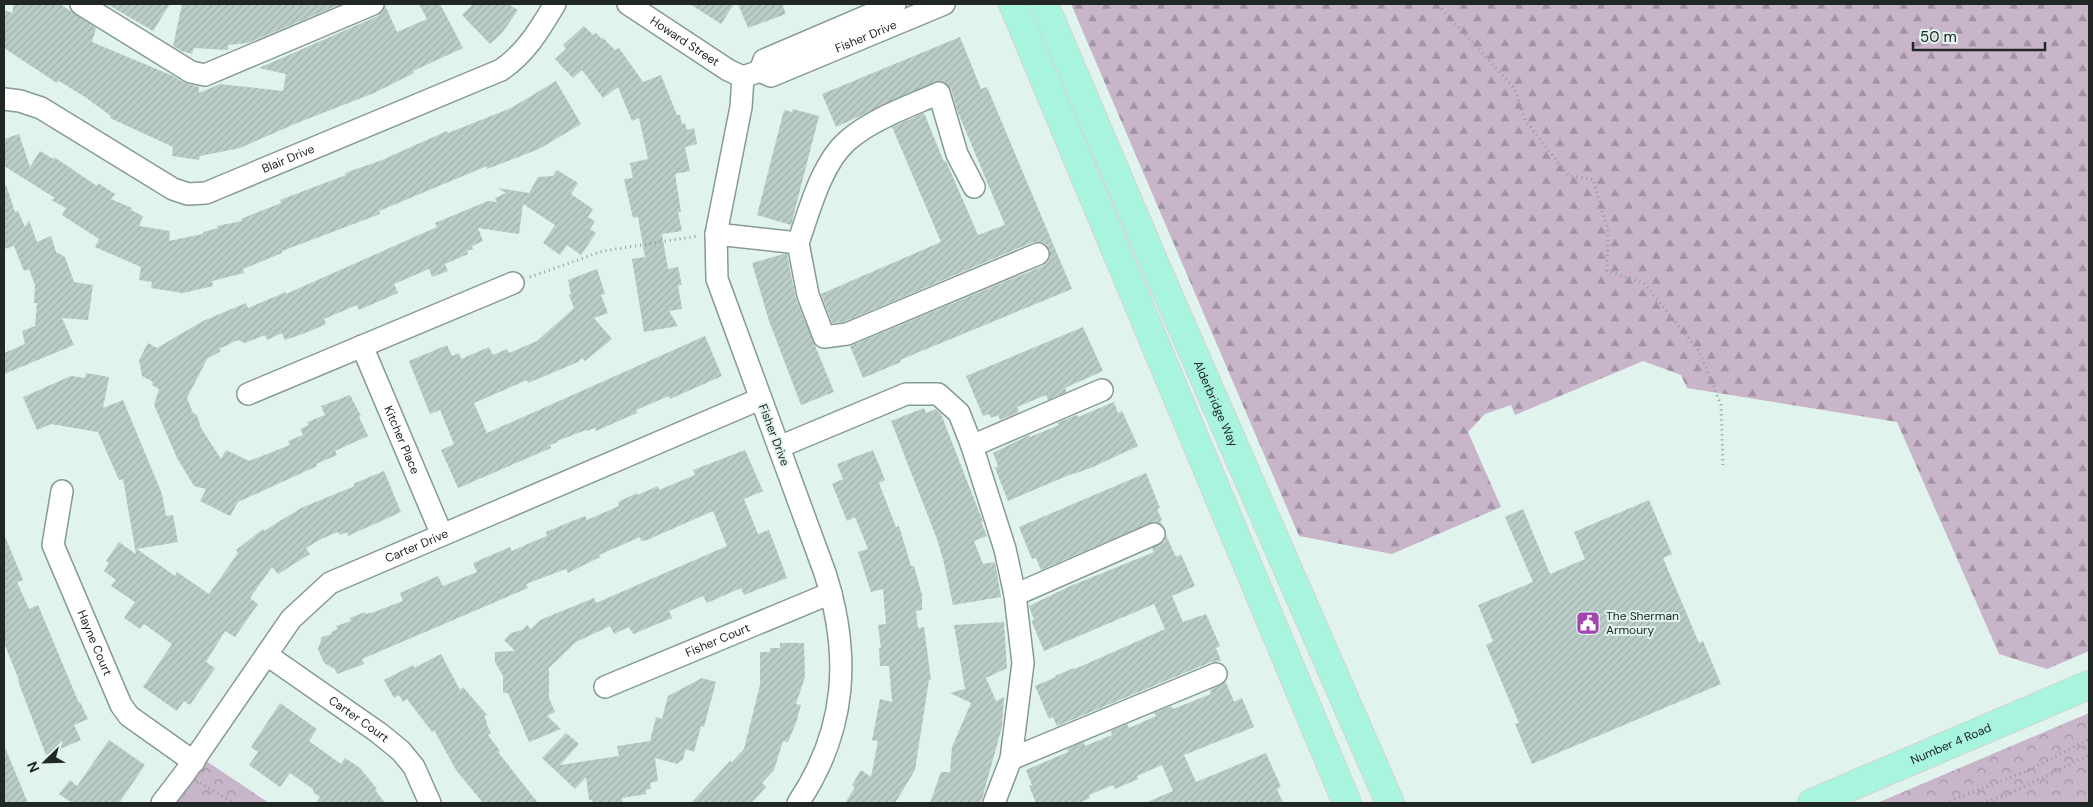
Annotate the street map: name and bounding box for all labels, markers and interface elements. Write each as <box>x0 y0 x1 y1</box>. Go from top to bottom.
street label: Howard Street <box>647 13 723 70</box>
street label: Fisher Drive <box>833 17 899 56</box>
scale bar <box>1913 20 2046 52</box>
text: 50 m <box>1920 27 1957 47</box>
street label: Blair Drive <box>259 141 317 177</box>
street label: Alderbridge Way <box>1190 358 1242 450</box>
street label: Fisher Drive <box>755 402 793 468</box>
street label: Kitcher Place <box>380 403 423 477</box>
street label: Carter Drive <box>383 525 451 567</box>
street label: Hayne Court <box>74 607 116 678</box>
place label: The Sherman Armoury <box>1606 608 1679 638</box>
public building icon: The Sherman Armoury <box>1575 610 1601 636</box>
street label: Fisher Court <box>683 619 753 661</box>
street label: Carter Court <box>325 692 393 746</box>
street label: Number 4 Road <box>1908 720 1994 768</box>
north arrow <box>20 737 70 787</box>
text: N <box>23 759 43 775</box>

